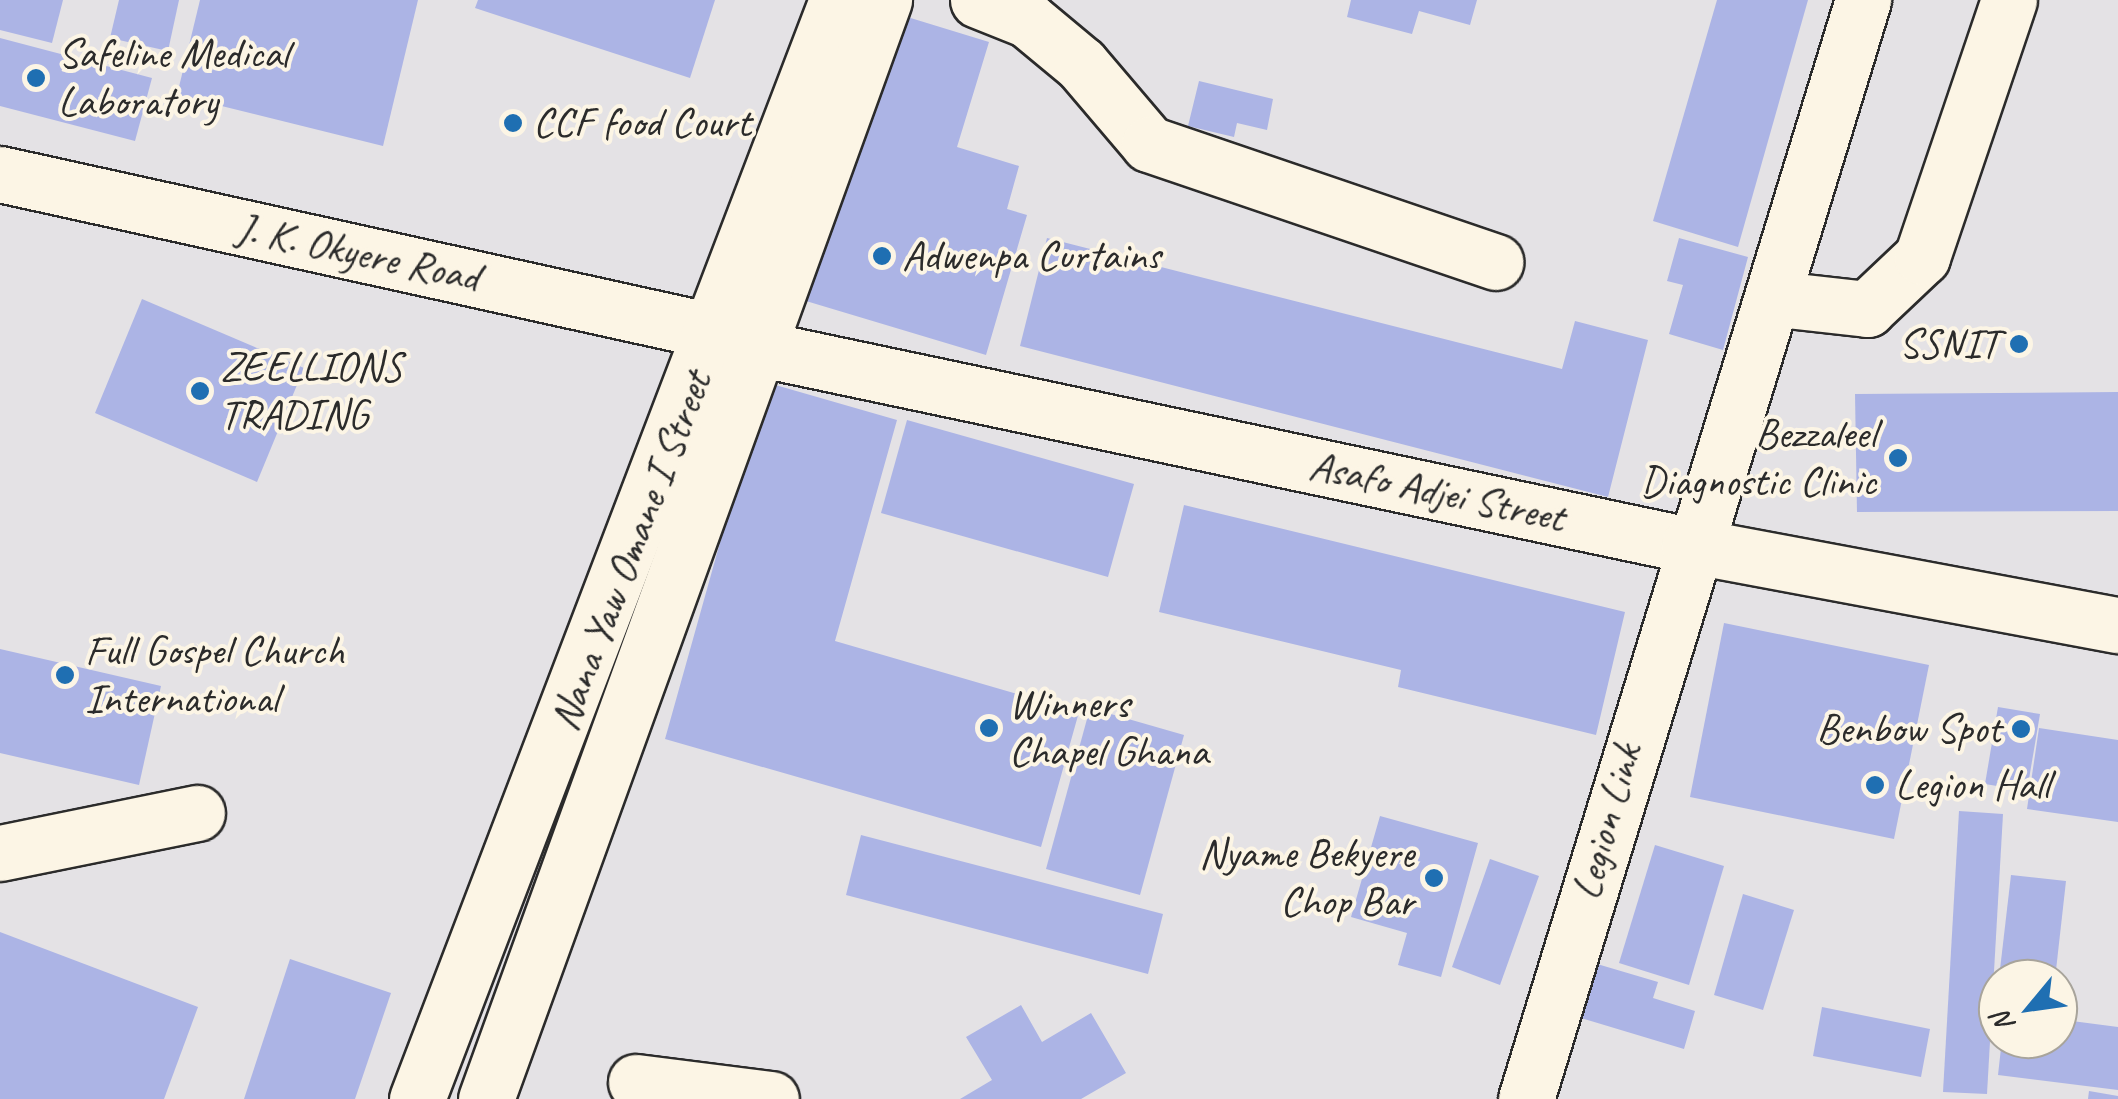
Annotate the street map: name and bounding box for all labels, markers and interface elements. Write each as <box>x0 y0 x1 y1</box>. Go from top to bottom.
place label: Safeline Medical Laboratory <box>58 29 287 128</box>
marker: Safeline Medical Laboratory <box>23 65 49 91</box>
place label: CCF food Court <box>533 98 751 148</box>
marker: CCF food Court <box>502 112 524 134</box>
street label: J. K. Okyere Road <box>233 203 483 303</box>
place label: Adwenpa Curtains <box>902 231 1159 281</box>
marker: Adwenpa Curtains <box>871 245 893 267</box>
place label: SSNIT <box>1899 319 1999 369</box>
marker: SSNIT <box>2008 333 2030 355</box>
place label: ZEELLIONS TRADING <box>220 342 402 441</box>
street label: Nana Yaw Omane I Street <box>539 364 723 738</box>
marker: ZEELLIONS TRADING <box>189 380 211 402</box>
place label: Bezzaleel Diagnostic Clinic <box>1639 409 1876 508</box>
street label: Asafo Adjei Street <box>1305 440 1569 544</box>
marker: Bezzaleel Diagnostic Clinic <box>1885 445 1911 471</box>
place label: Full Gospel Church International <box>85 626 345 724</box>
marker: Full Gospel Church International <box>54 664 76 686</box>
place label: Winners Chapel Ghana <box>1009 679 1208 778</box>
place label: Benbow Spot <box>1817 704 2001 754</box>
marker: Winners Chapel Ghana <box>978 717 1000 739</box>
marker: Benbow Spot <box>2010 718 2032 740</box>
street label: Legion Link <box>1561 739 1653 905</box>
place label: Legion Hall <box>1895 760 2049 810</box>
marker: Legion Hall <box>1864 774 1886 796</box>
place label: Nyame Bekyere Chop Bar <box>1199 829 1414 928</box>
marker: Nyame Bekyere Chop Bar <box>1423 867 1445 889</box>
north arrow <box>1978 959 2078 1059</box>
text: N <box>1984 1007 2023 1039</box>

